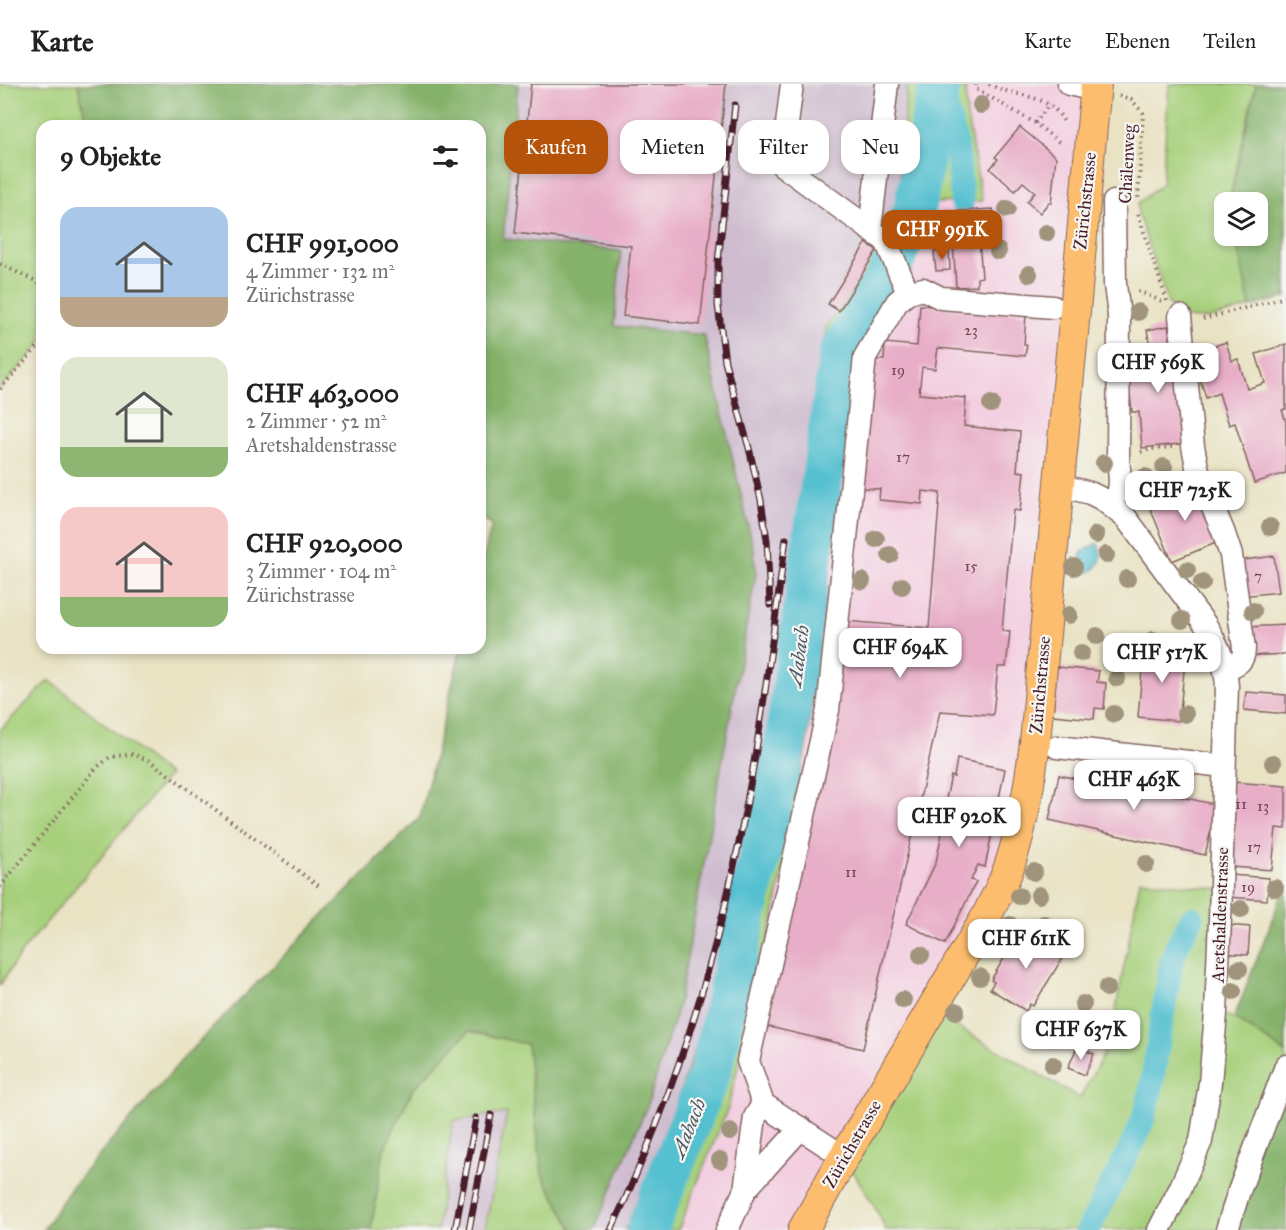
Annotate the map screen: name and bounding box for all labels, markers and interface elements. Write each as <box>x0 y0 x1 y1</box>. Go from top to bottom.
text: Karte <box>30 24 94 59</box>
text: Karte <box>1024 28 1072 54</box>
text: Ebenen <box>1105 28 1170 54</box>
text: Teilen <box>1203 28 1256 54</box>
chip: Kaufen <box>504 120 608 174</box>
chip: Mieten <box>620 120 726 174</box>
chip: Filter <box>738 120 829 174</box>
chip: Neu <box>841 120 920 174</box>
street label: Chälenweg <box>1114 123 1141 204</box>
text: 9 Objekte <box>60 140 161 172</box>
icon: filters <box>429 140 462 173</box>
street label: Zürichstrasse <box>1069 151 1101 251</box>
map controls <box>1214 192 1268 246</box>
button: layers <box>1214 192 1268 246</box>
pin: CHF 991K <box>880 210 1004 261</box>
text: CHF 991K <box>896 217 988 241</box>
text: CHF 991,000 <box>246 227 399 259</box>
icon: home <box>108 231 180 303</box>
text: 4 Zimmer · 132 m² <box>246 259 394 283</box>
text: Zürichstrasse <box>246 283 355 307</box>
house number: 23 <box>964 321 978 339</box>
pin: CHF 569K <box>1096 343 1220 394</box>
text: CHF 569K <box>1112 350 1204 374</box>
house number: 19 <box>891 361 905 379</box>
text: CHF 463,000 <box>246 377 399 409</box>
icon: home <box>108 381 180 453</box>
text: 2 Zimmer · 52 m² <box>246 409 387 433</box>
text: Aretshaldenstrasse <box>246 433 397 457</box>
house number: 17 <box>896 448 910 466</box>
pin: CHF 725K <box>1123 471 1247 522</box>
text: CHF 725K <box>1139 478 1231 502</box>
text: CHF 920,000 <box>246 527 403 559</box>
icon: home <box>108 531 180 603</box>
house number: 15 <box>965 557 977 575</box>
text: 3 Zimmer · 104 m² <box>246 559 396 583</box>
house number: 7 <box>1254 567 1262 585</box>
text: Zürichstrasse <box>246 583 355 607</box>
water label: Aabach <box>782 624 814 690</box>
pin: CHF 694K <box>838 628 962 679</box>
pin: CHF 517K <box>1100 633 1224 684</box>
text: CHF 694K <box>853 635 947 659</box>
street label: Zürichstrasse <box>1025 635 1055 735</box>
text: CHF 517K <box>1117 640 1207 664</box>
pin: CHF 463K <box>1072 760 1196 811</box>
text: CHF 463K <box>1088 767 1180 791</box>
house number: 11 <box>1235 795 1247 813</box>
pin: CHF 920K <box>897 797 1021 848</box>
house number: 13 <box>1257 797 1269 815</box>
text: CHF 920K <box>912 804 1006 828</box>
house number: 17 <box>1247 838 1261 856</box>
street label: Aretshaldenstrasse <box>1207 847 1233 984</box>
house number: 11 <box>845 863 857 881</box>
house number: 19 <box>1241 878 1255 896</box>
pin: CHF 611K <box>964 919 1088 970</box>
text: CHF 611K <box>982 926 1070 950</box>
pin: CHF 637K <box>1019 1010 1143 1061</box>
text: CHF 637K <box>1035 1017 1127 1041</box>
water label: Aabach <box>665 1095 711 1163</box>
street label: Zürichstrasse <box>818 1096 886 1192</box>

